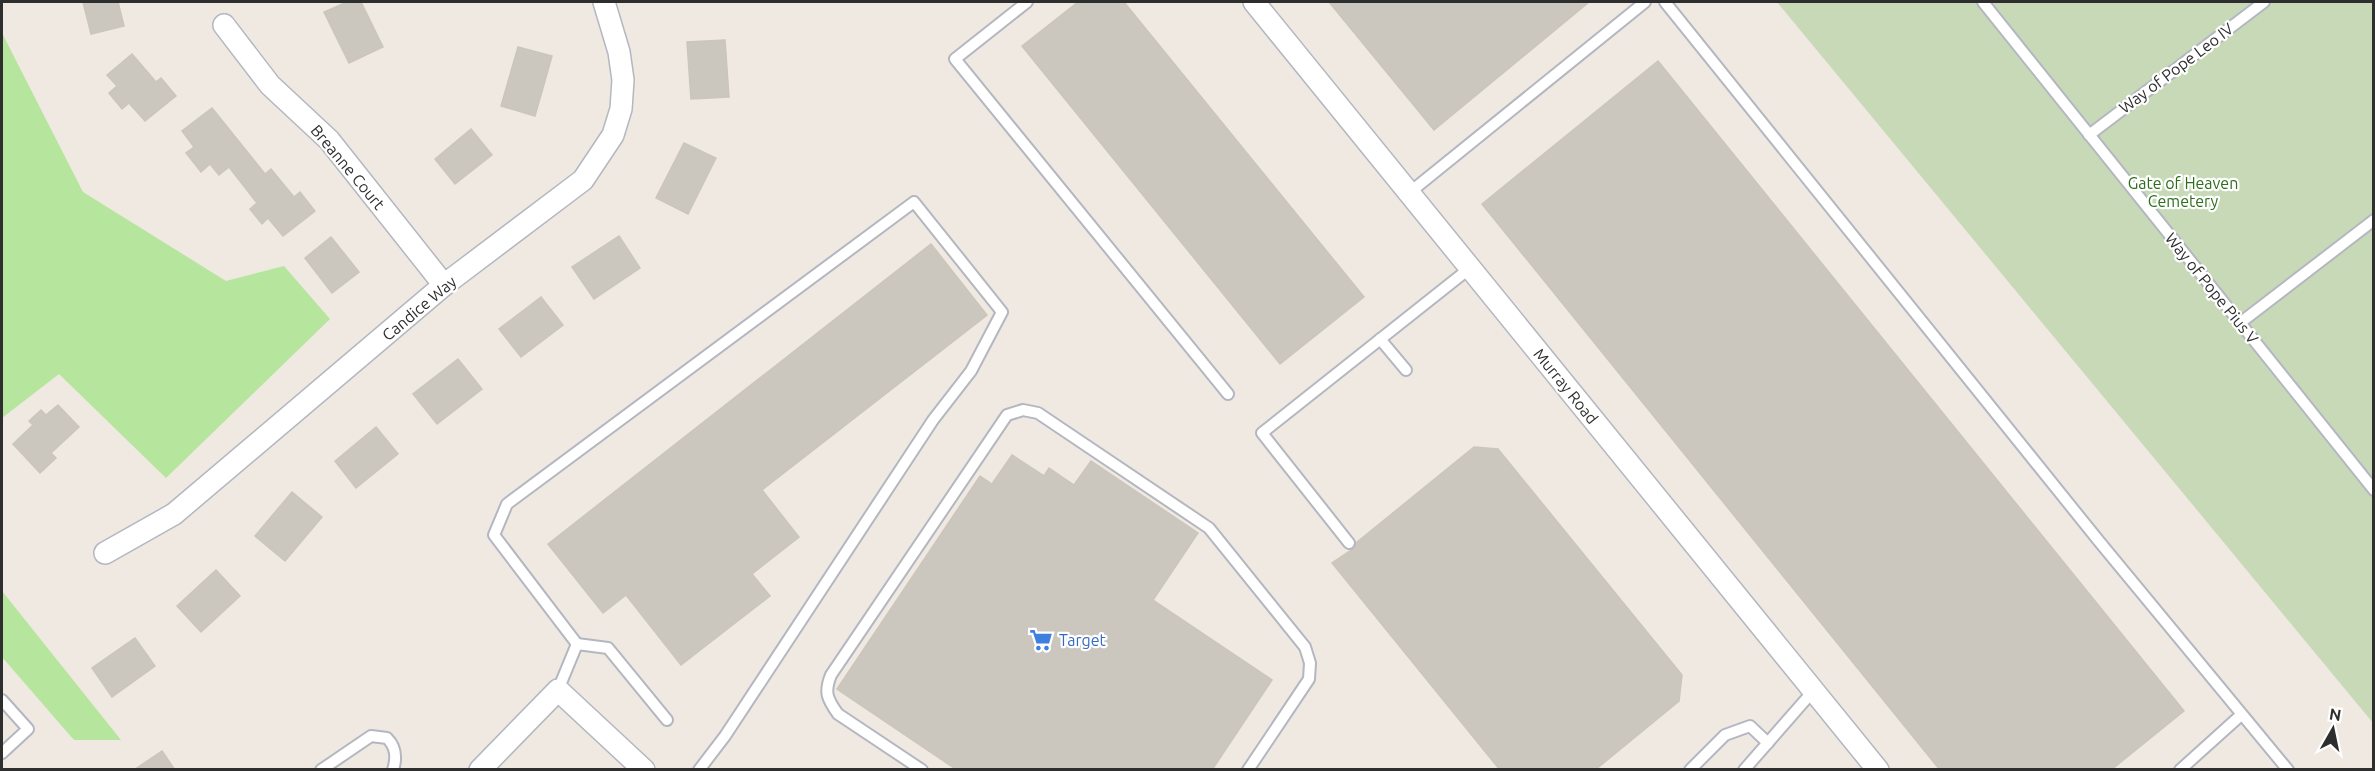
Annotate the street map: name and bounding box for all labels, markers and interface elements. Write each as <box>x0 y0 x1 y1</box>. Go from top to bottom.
street label: Way of Pope Leo IV <box>2115 19 2237 117</box>
street label: Breanne Court <box>307 121 389 213</box>
park label: Gate of Heaven Cemetery <box>2128 174 2238 210</box>
street label: Way of Pope Pius V <box>2162 229 2262 347</box>
street label: Candice Way <box>378 272 460 344</box>
street label: Murray Road <box>1530 345 1602 427</box>
supermarket icon: Target <box>1028 627 1054 653</box>
place label: Target <box>1059 631 1107 649</box>
north arrow <box>2303 699 2363 759</box>
text: N <box>2328 704 2343 724</box>

